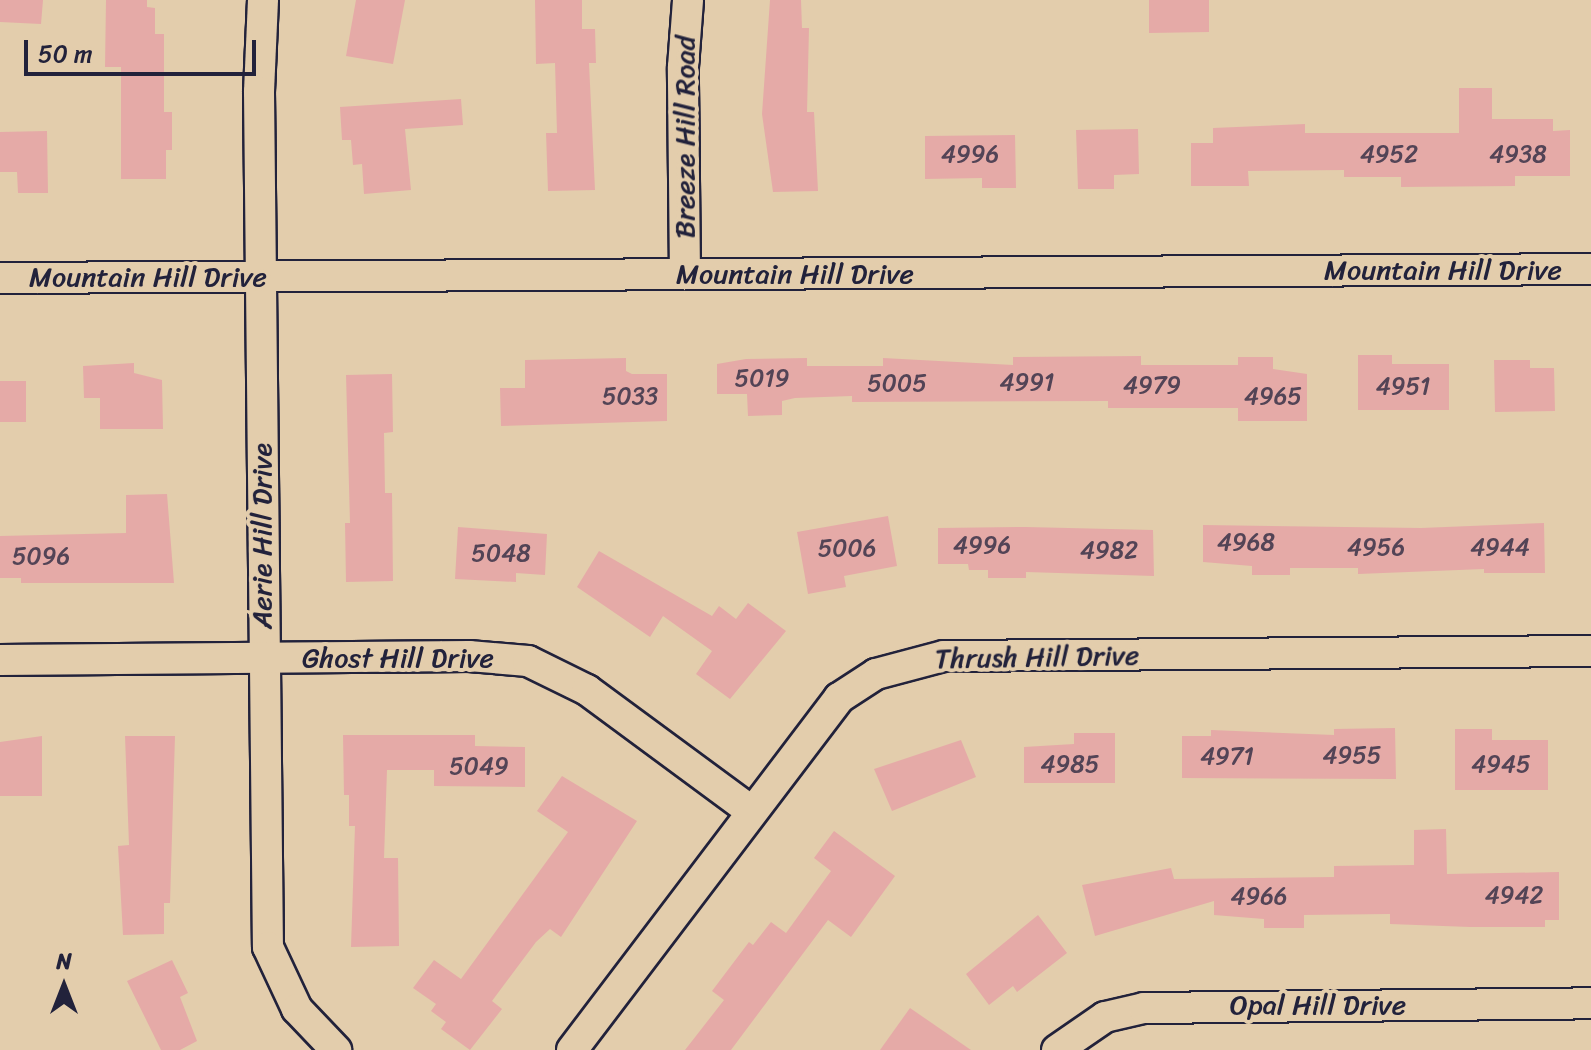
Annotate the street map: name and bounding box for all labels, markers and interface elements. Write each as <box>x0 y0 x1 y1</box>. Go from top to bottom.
scale bar <box>28 24 260 74</box>
text: 50 m <box>38 33 93 75</box>
street label: Breeze Hill Road <box>668 36 702 238</box>
house number: 4996 <box>941 141 999 169</box>
house number: 4952 <box>1360 141 1418 169</box>
house number: 4938 <box>1489 141 1547 169</box>
street label: Mountain Hill Drive <box>1324 253 1562 287</box>
street label: Mountain Hill Drive <box>676 257 914 291</box>
street label: Mountain Hill Drive <box>29 260 267 294</box>
house number: 5019 <box>735 365 789 393</box>
house number: 4991 <box>1000 369 1054 397</box>
house number: 5005 <box>867 370 927 398</box>
house number: 4979 <box>1123 372 1181 400</box>
house number: 4951 <box>1376 373 1430 401</box>
house number: 5033 <box>602 383 658 411</box>
house number: 4965 <box>1244 383 1302 411</box>
street label: Aerie Hill Drive <box>245 443 279 629</box>
house number: 4968 <box>1217 529 1275 557</box>
house number: 4996 <box>953 532 1011 560</box>
house number: 4956 <box>1347 534 1405 562</box>
house number: 4944 <box>1470 534 1530 562</box>
house number: 5006 <box>818 535 876 563</box>
house number: 4982 <box>1080 537 1138 565</box>
house number: 5048 <box>471 540 531 568</box>
house number: 5096 <box>12 543 70 571</box>
street label: Thrush Hill Drive <box>935 638 1139 676</box>
street label: Ghost Hill Drive <box>302 641 494 675</box>
house number: 4955 <box>1322 742 1382 770</box>
house number: 4971 <box>1200 743 1254 771</box>
house number: 4985 <box>1041 751 1099 779</box>
house number: 4945 <box>1471 751 1531 779</box>
house number: 5049 <box>449 753 509 781</box>
house number: 4942 <box>1485 882 1543 910</box>
house number: 4966 <box>1231 883 1287 911</box>
text: N <box>56 942 72 981</box>
north arrow <box>24 946 104 1026</box>
street label: Opal Hill Drive <box>1230 988 1406 1022</box>

